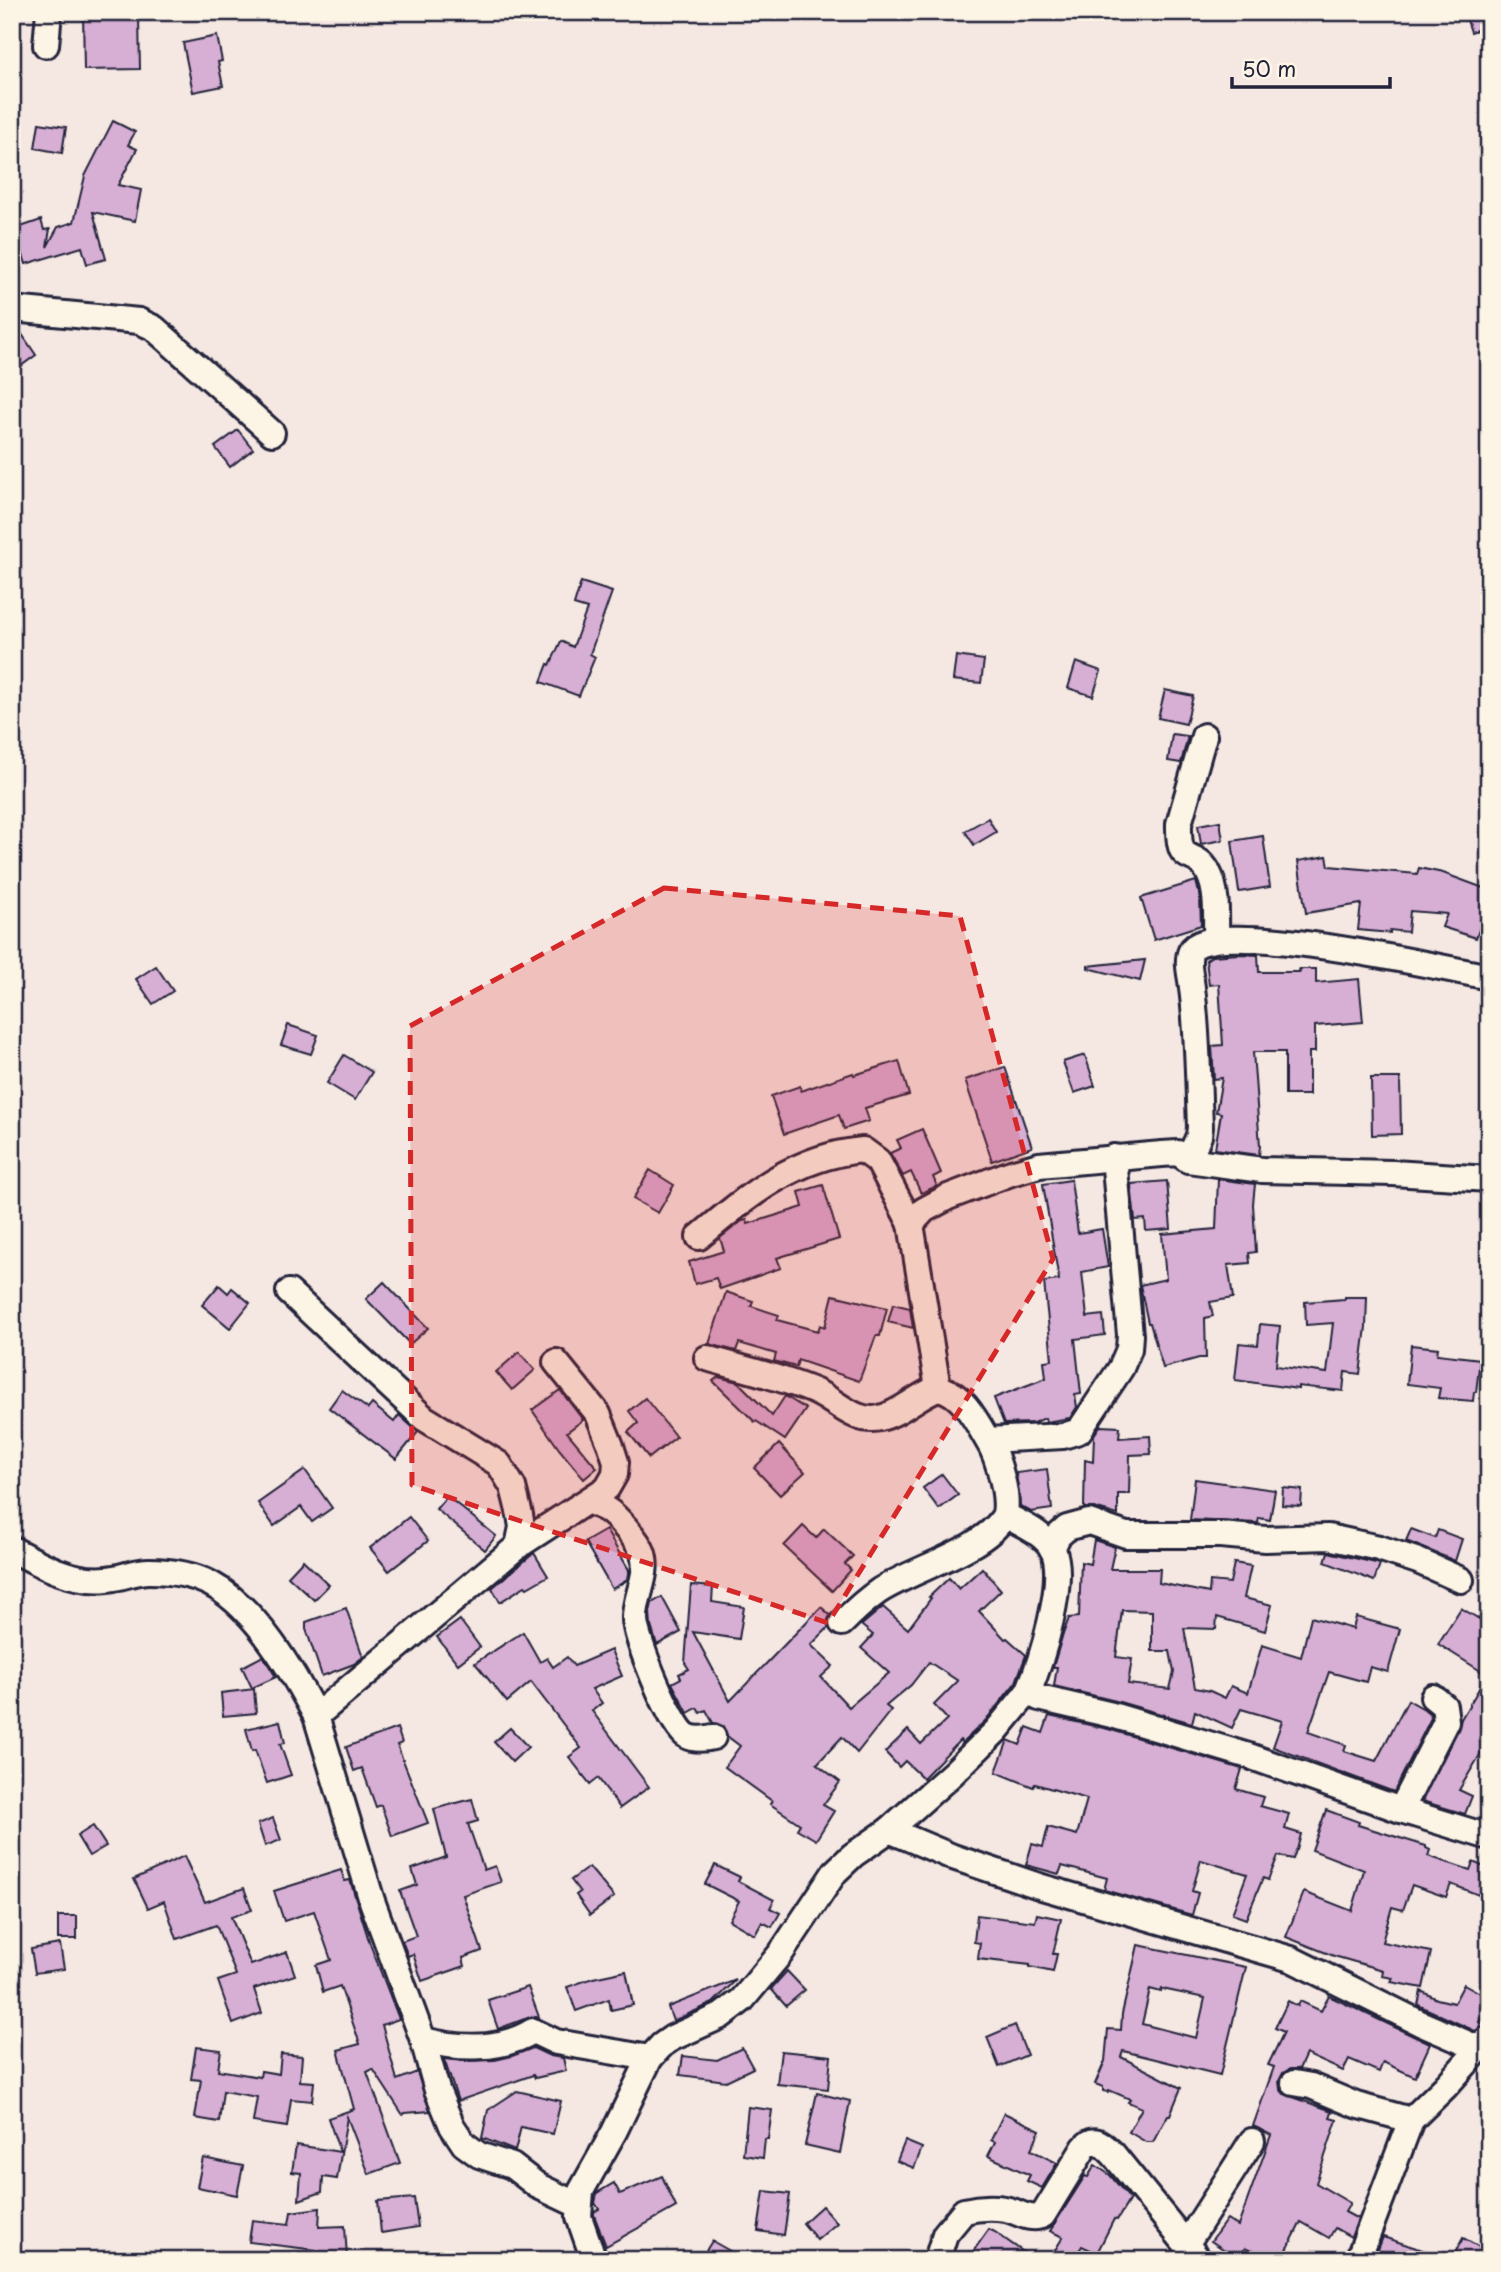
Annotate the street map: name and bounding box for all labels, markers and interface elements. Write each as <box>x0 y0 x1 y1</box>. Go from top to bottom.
scale bar <box>1232 46 1389 90</box>
text: 50 m <box>1242 52 1296 84</box>

